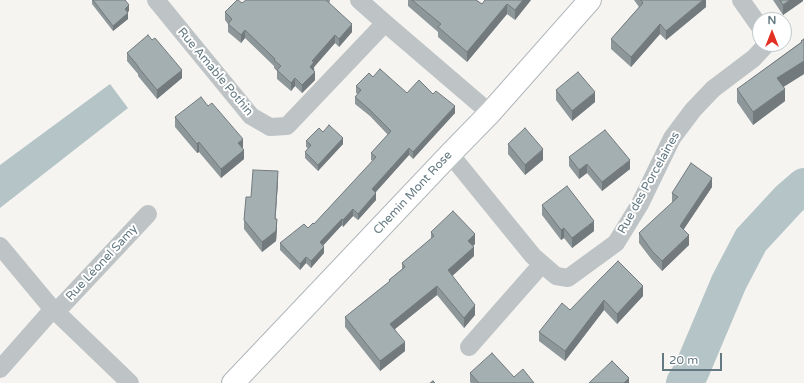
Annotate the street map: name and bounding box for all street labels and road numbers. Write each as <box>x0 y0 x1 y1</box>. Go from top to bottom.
street label: Rue Amable Pothin <box>174 25 256 119</box>
street label: Rue des Porcelaines <box>615 130 683 236</box>
street label: Chemin Mont Rose <box>371 148 455 238</box>
street label: Rue Léonel Samy <box>63 222 141 304</box>

